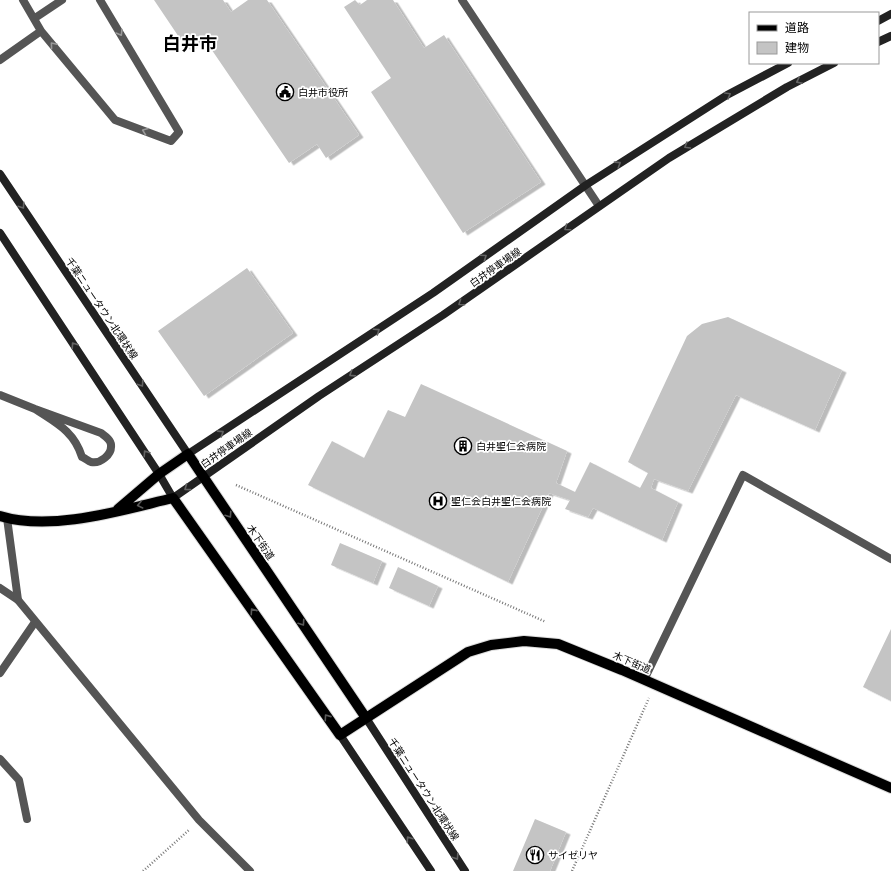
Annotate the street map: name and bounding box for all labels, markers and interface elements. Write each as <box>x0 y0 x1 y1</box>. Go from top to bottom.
legend <box>749 12 879 64</box>
text: 道路 <box>785 20 809 34</box>
one-way arrow <box>115 29 122 36</box>
district label: 白井市 <box>163 32 217 54</box>
text: 建物 <box>785 40 809 54</box>
one-way arrow <box>50 42 57 50</box>
one-way arrow <box>796 76 803 84</box>
public building icon: 白井市役所 <box>275 82 295 102</box>
place label: 白井市役所 <box>298 86 348 98</box>
one-way arrow <box>724 92 731 99</box>
one-way arrow <box>142 128 149 136</box>
one-way arrow <box>684 142 691 149</box>
one-way arrow <box>614 162 621 169</box>
one-way arrow <box>17 202 25 209</box>
one-way arrow <box>565 223 572 230</box>
street label: 白井停車場線 <box>467 245 523 289</box>
one-way arrow <box>480 254 487 262</box>
street label: 千葉ニュータウン北環状線 <box>63 255 141 361</box>
one-way arrow <box>458 298 465 305</box>
one-way arrow <box>372 328 379 335</box>
one-way arrow <box>72 342 79 349</box>
one-way arrow <box>349 370 356 377</box>
one-way arrow <box>136 380 144 387</box>
street label: 白井停車場線 <box>198 426 254 470</box>
one-way arrow <box>217 430 224 438</box>
building icon: 白井聖仁会病院 <box>453 436 473 456</box>
place label: 白井聖仁会病院 <box>476 440 546 452</box>
one-way arrow <box>143 450 150 457</box>
one-way arrow <box>185 483 192 490</box>
hospital icon: 聖仁会白井聖仁会病院 <box>428 491 448 511</box>
place label: 聖仁会白井聖仁会病院 <box>451 495 551 507</box>
one-way arrow <box>137 501 143 509</box>
one-way arrow <box>224 511 232 518</box>
street label: 木下街道 <box>245 522 277 562</box>
one-way arrow <box>250 608 258 615</box>
one-way arrow <box>297 619 305 626</box>
street label: 木下街道 <box>611 649 653 675</box>
one-way arrow <box>325 715 332 722</box>
street label: 千葉ニュータウン北環状線 <box>386 735 462 843</box>
one-way arrow <box>407 836 414 843</box>
restaurant icon: サイゼリヤ <box>525 845 545 865</box>
place label: サイゼリヤ <box>548 849 598 861</box>
one-way arrow <box>451 853 459 860</box>

